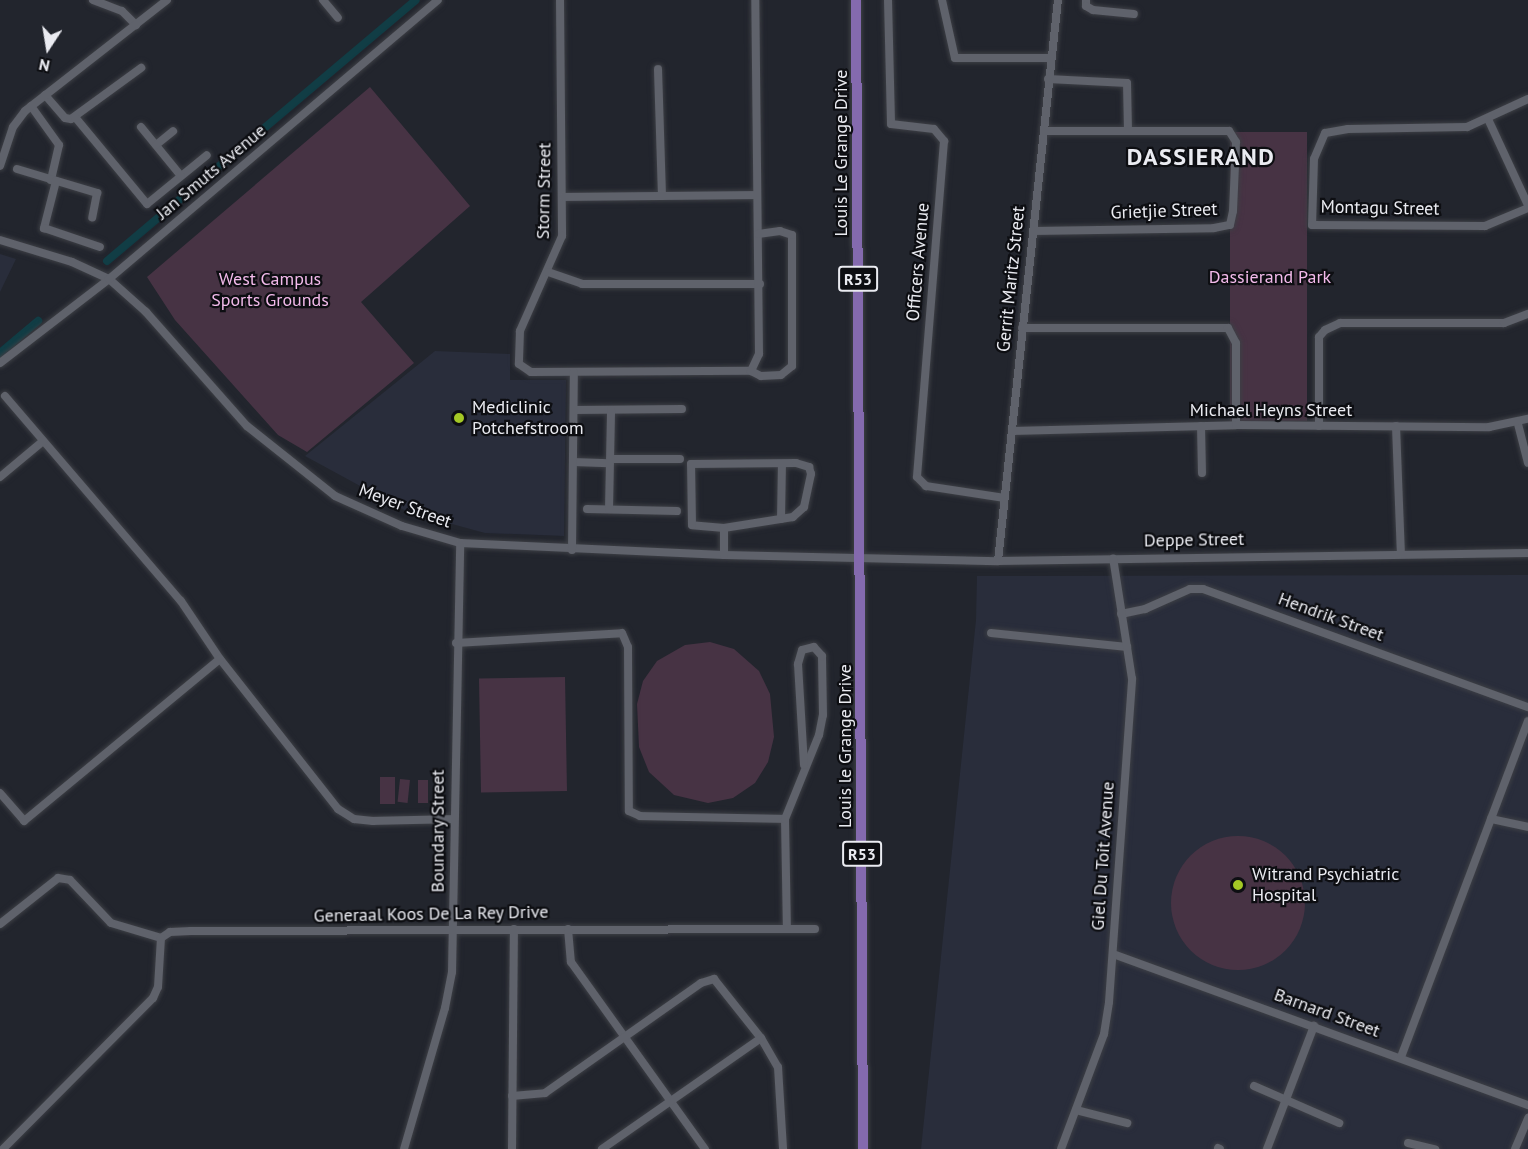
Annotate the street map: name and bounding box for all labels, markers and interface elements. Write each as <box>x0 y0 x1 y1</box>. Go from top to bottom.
north arrow <box>18 18 78 78</box>
text: N <box>37 55 51 76</box>
street label: Louis Le Grange Drive <box>830 70 852 236</box>
street label: Jan Smuts Avenue <box>151 120 271 224</box>
street label: Storm Street <box>532 143 556 239</box>
district label: DASSIERAND <box>1127 143 1275 171</box>
street label: Montagu Street <box>1320 196 1440 220</box>
street label: Grietjie Street <box>1110 198 1218 224</box>
street label: Officers Avenue <box>902 202 934 322</box>
street label: Gerrit Maritz Street <box>993 205 1029 353</box>
road number: R53 <box>837 266 879 292</box>
park label: Dassierand Park <box>1209 266 1331 288</box>
park label: West Campus Sports Grounds <box>211 269 329 312</box>
place label: Mediclinic Potchefstroom <box>472 397 584 440</box>
street label: Michael Heyns Street <box>1190 399 1352 421</box>
marker: Mediclinic Potchefstroom <box>450 409 468 427</box>
street label: Meyer Street <box>356 479 454 533</box>
street label: Deppe Street <box>1144 528 1244 552</box>
street label: Hendrik Street <box>1275 588 1387 646</box>
street label: Louis le Grange Drive <box>834 664 856 828</box>
street label: Boundary Street <box>427 769 449 893</box>
street label: Giel Du Toit Avenue <box>1087 780 1119 932</box>
road number: R53 <box>841 841 883 867</box>
place label: Witrand Psychiatric Hospital <box>1252 864 1399 906</box>
marker: Witrand Psychiatric Hospital <box>1229 876 1247 894</box>
street label: Generaal Koos De La Rey Drive <box>313 901 549 927</box>
street label: Barnard Street <box>1271 984 1383 1042</box>

